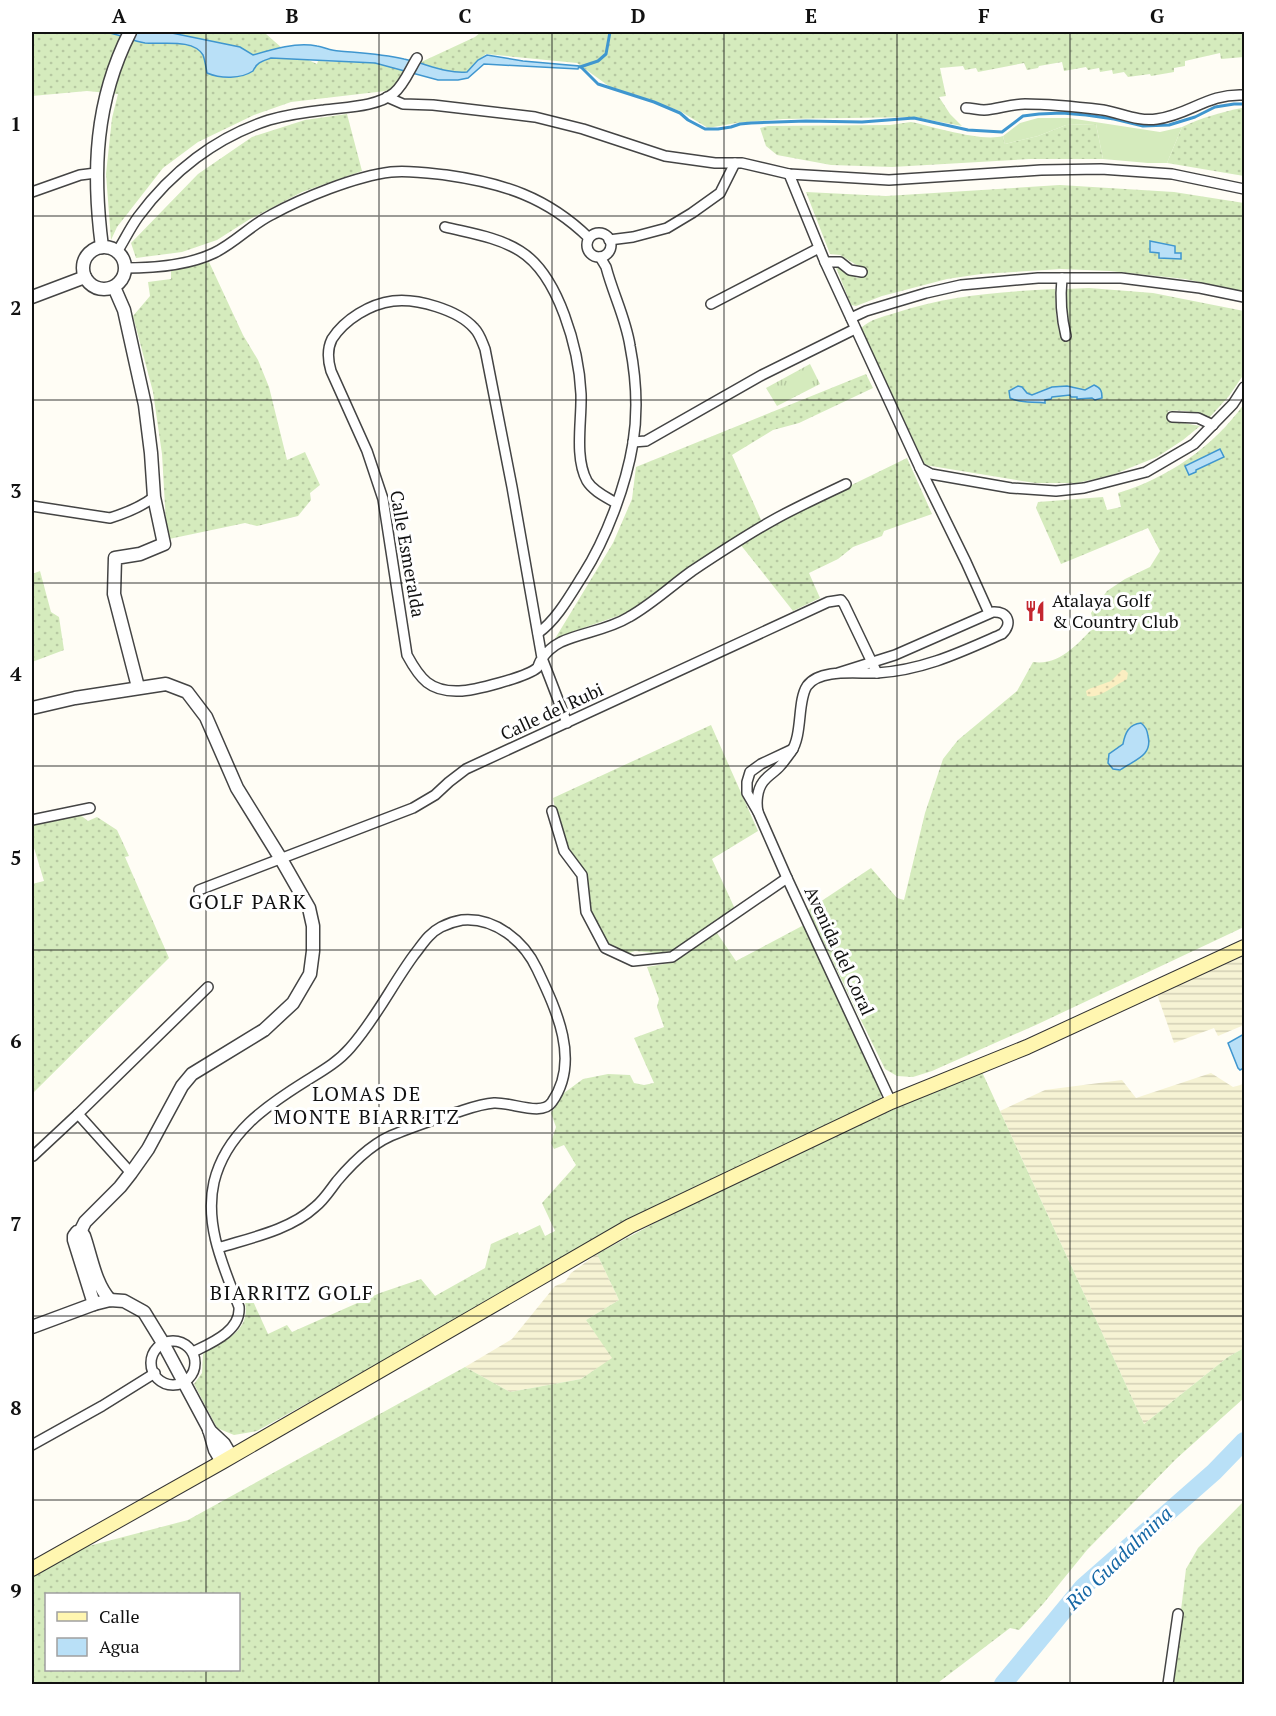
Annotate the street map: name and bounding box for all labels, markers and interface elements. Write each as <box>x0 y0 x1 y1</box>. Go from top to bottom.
text: A <box>112 2 127 29</box>
text: B <box>286 2 299 29</box>
text: C <box>458 2 472 29</box>
text: D <box>631 2 645 29</box>
text: E <box>805 2 817 29</box>
text: F <box>978 2 990 29</box>
text: G <box>1150 2 1164 29</box>
text: 1 <box>10 110 22 137</box>
text: 2 <box>10 294 22 321</box>
text: 3 <box>10 477 22 504</box>
street label: Calle Esmeralda <box>385 489 431 619</box>
place label: Atalaya Golf & Country Club <box>1052 588 1179 633</box>
restaurant icon: Atalaya Golf & Country Club <box>1023 599 1047 623</box>
text: 4 <box>10 660 22 687</box>
street label: Calle del Rubi <box>496 677 607 745</box>
text: 5 <box>10 844 22 871</box>
street label: Avenida del Coral <box>799 882 880 1019</box>
district label: GOLF PARK <box>189 888 307 915</box>
text: 6 <box>10 1027 22 1054</box>
district label: LOMAS DE MONTE BIARRITZ <box>274 1080 460 1130</box>
text: 7 <box>10 1210 22 1237</box>
district label: BIARRITZ GOLF <box>210 1279 374 1306</box>
text: 8 <box>10 1394 22 1421</box>
water label: Rio Guadalmina <box>1059 1500 1178 1616</box>
text: 9 <box>10 1577 22 1604</box>
legend <box>45 1593 240 1671</box>
text: Calle <box>99 1604 140 1628</box>
text: Agua <box>99 1634 140 1658</box>

